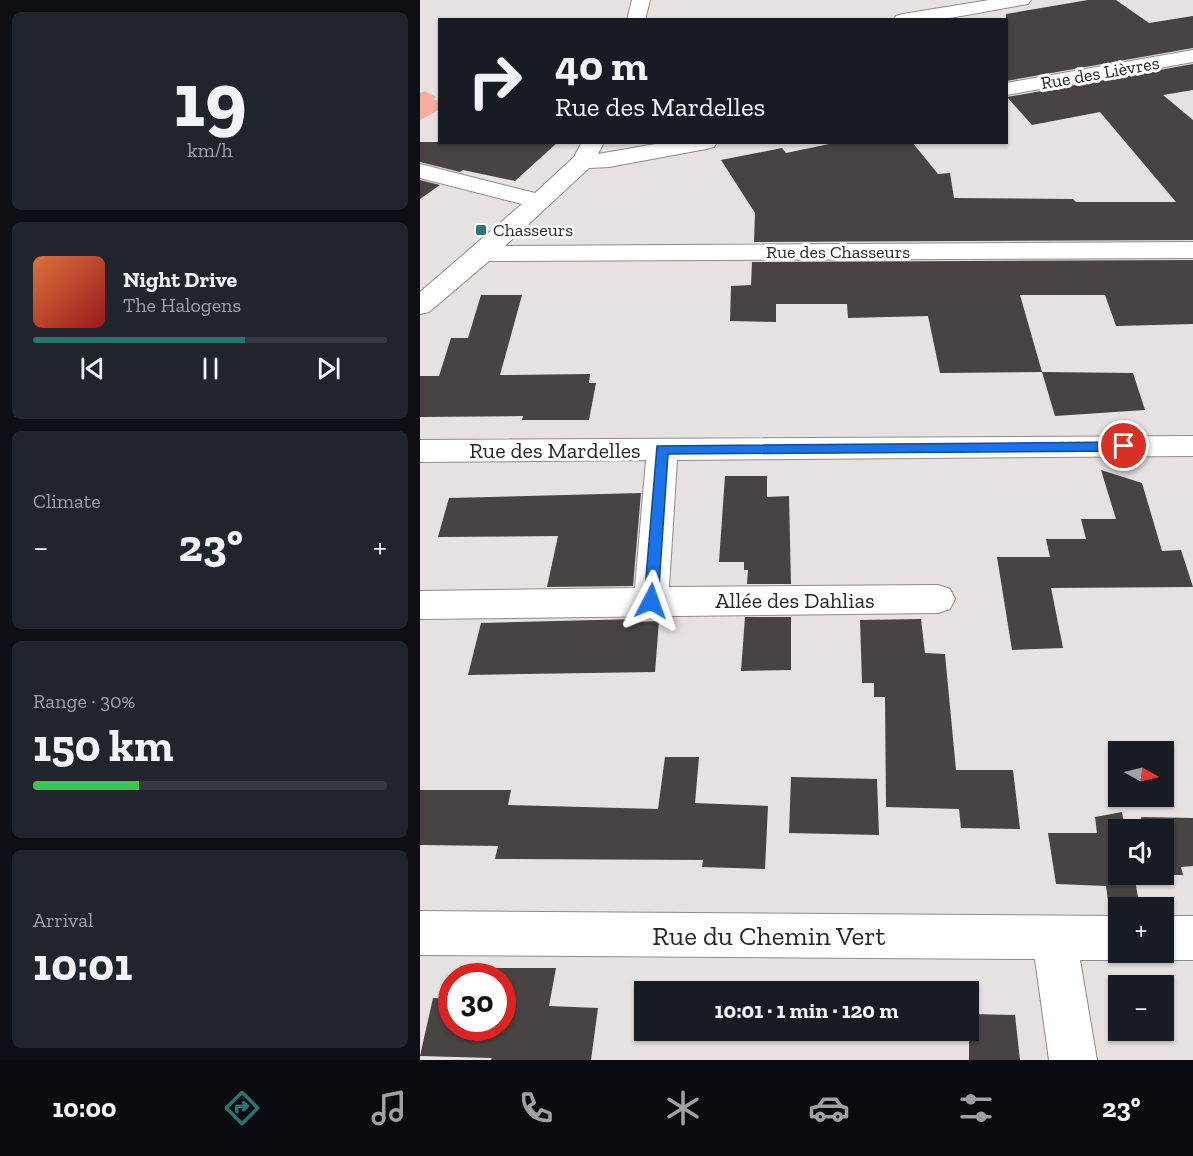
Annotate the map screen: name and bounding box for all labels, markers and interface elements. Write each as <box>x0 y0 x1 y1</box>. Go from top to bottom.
text: 40 m <box>555 40 648 91</box>
icon: right <box>456 42 534 120</box>
text: 19 <box>173 52 247 146</box>
street label: Rue des Lièvres <box>1039 52 1161 94</box>
text: Rue des Mardelles <box>555 91 765 123</box>
text: km/h <box>187 138 233 162</box>
place label: Chasseurs <box>493 219 573 241</box>
marker: Chasseurs <box>474 223 488 237</box>
street label: Rue des Chasseurs <box>766 241 910 263</box>
text: Night Drive <box>123 266 237 293</box>
text: The Halogens <box>123 293 241 317</box>
icon: previous <box>76 352 109 385</box>
icon: pause <box>194 352 227 385</box>
icon: next <box>312 352 345 385</box>
pin <box>1098 420 1149 471</box>
icon: arrive <box>1107 429 1140 462</box>
street label: Rue des Mardelles <box>469 437 641 464</box>
text: Climate <box>33 489 101 513</box>
text: 23° <box>179 519 243 573</box>
text: − <box>33 527 48 566</box>
text: + <box>373 527 387 566</box>
position arrow <box>619 569 683 633</box>
street label: Allée des Dahlias <box>715 587 875 614</box>
text: Range · 30% <box>33 689 135 713</box>
text: 150 km <box>33 719 173 773</box>
north arrow <box>1108 741 1174 807</box>
map controls <box>1108 741 1174 1041</box>
button: sound <box>1108 819 1174 885</box>
button: + <box>1108 897 1174 963</box>
text: Arrival <box>33 908 93 932</box>
street label: Rue du Chemin Vert <box>652 920 886 952</box>
text: 10:01 <box>33 938 132 992</box>
speed limit sign: 30 <box>438 963 516 1041</box>
button: − <box>1108 975 1174 1041</box>
text: 10:01 · 1 min · 120 m <box>715 997 898 1024</box>
icon: directions <box>221 1087 263 1129</box>
icon: music <box>368 1087 410 1129</box>
icon: phone <box>515 1087 557 1129</box>
icon: climate <box>662 1087 704 1129</box>
icon: car <box>808 1087 850 1129</box>
icon: filters <box>955 1087 997 1129</box>
text: 10:00 <box>52 1092 117 1124</box>
text: 23° <box>1102 1092 1141 1124</box>

